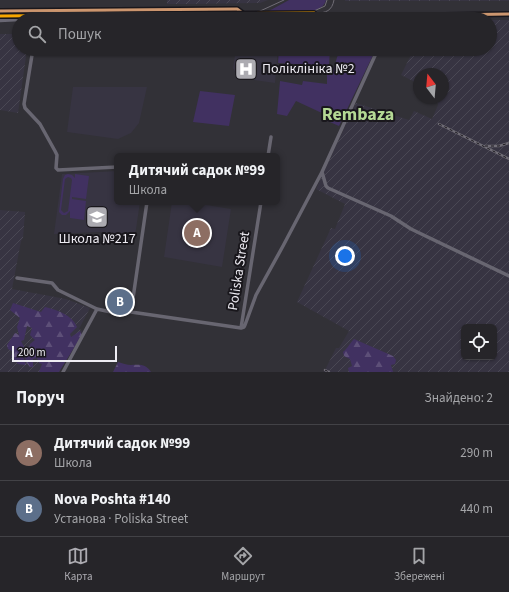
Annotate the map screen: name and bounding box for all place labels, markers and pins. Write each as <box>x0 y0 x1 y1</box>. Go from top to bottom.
hospital icon: Поліклініка №2 <box>233 56 259 82</box>
place label: Поліклініка №2 <box>262 59 355 79</box>
school or university icon: Школа №217 <box>84 204 110 230</box>
pin: A <box>184 218 210 248</box>
place label: Школа №217 <box>58 229 136 249</box>
pin: B <box>107 287 133 317</box>

